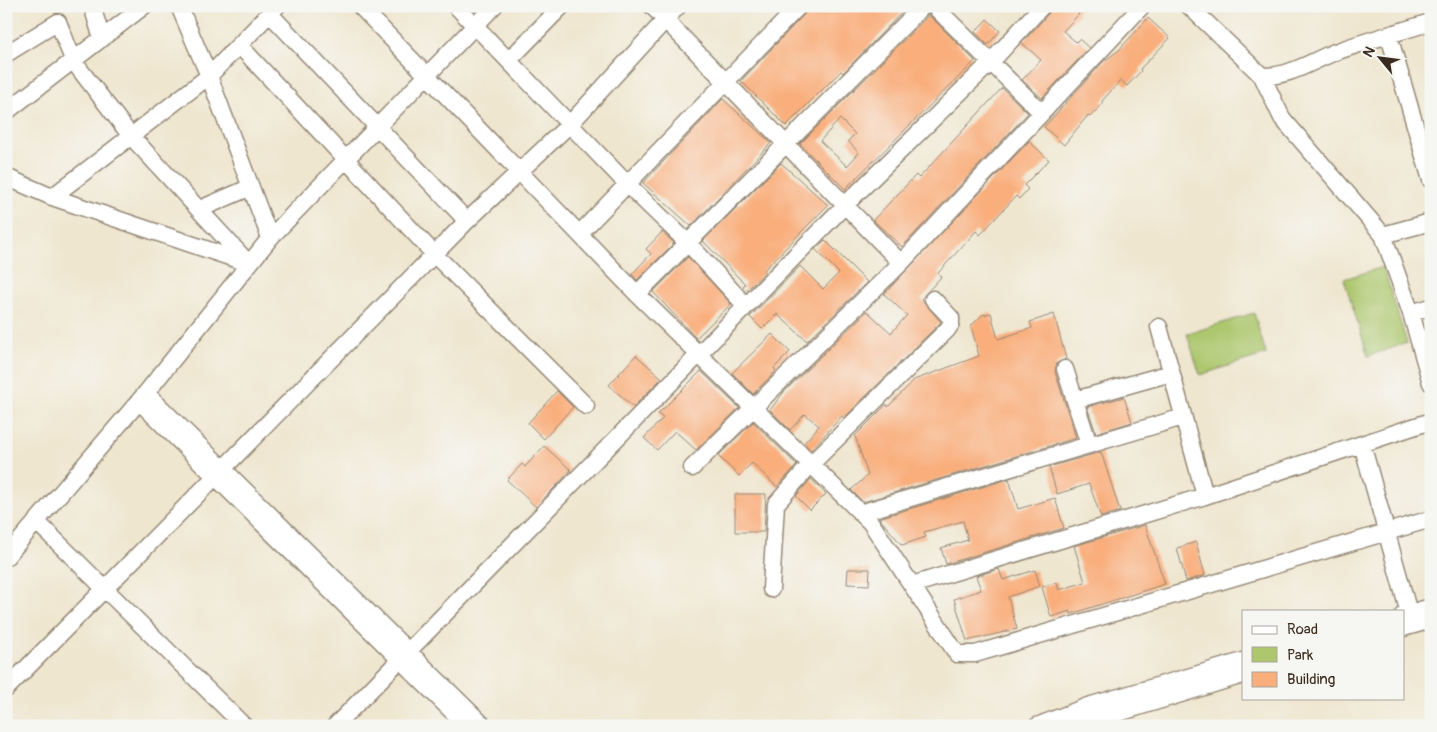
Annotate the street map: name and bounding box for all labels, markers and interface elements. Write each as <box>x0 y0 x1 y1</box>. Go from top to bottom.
north arrow <box>1354 32 1404 82</box>
text: N <box>1359 44 1379 60</box>
legend <box>1242 610 1404 700</box>
text: Road <box>1287 620 1318 639</box>
text: Park <box>1287 646 1314 665</box>
text: Building <box>1287 670 1335 689</box>

